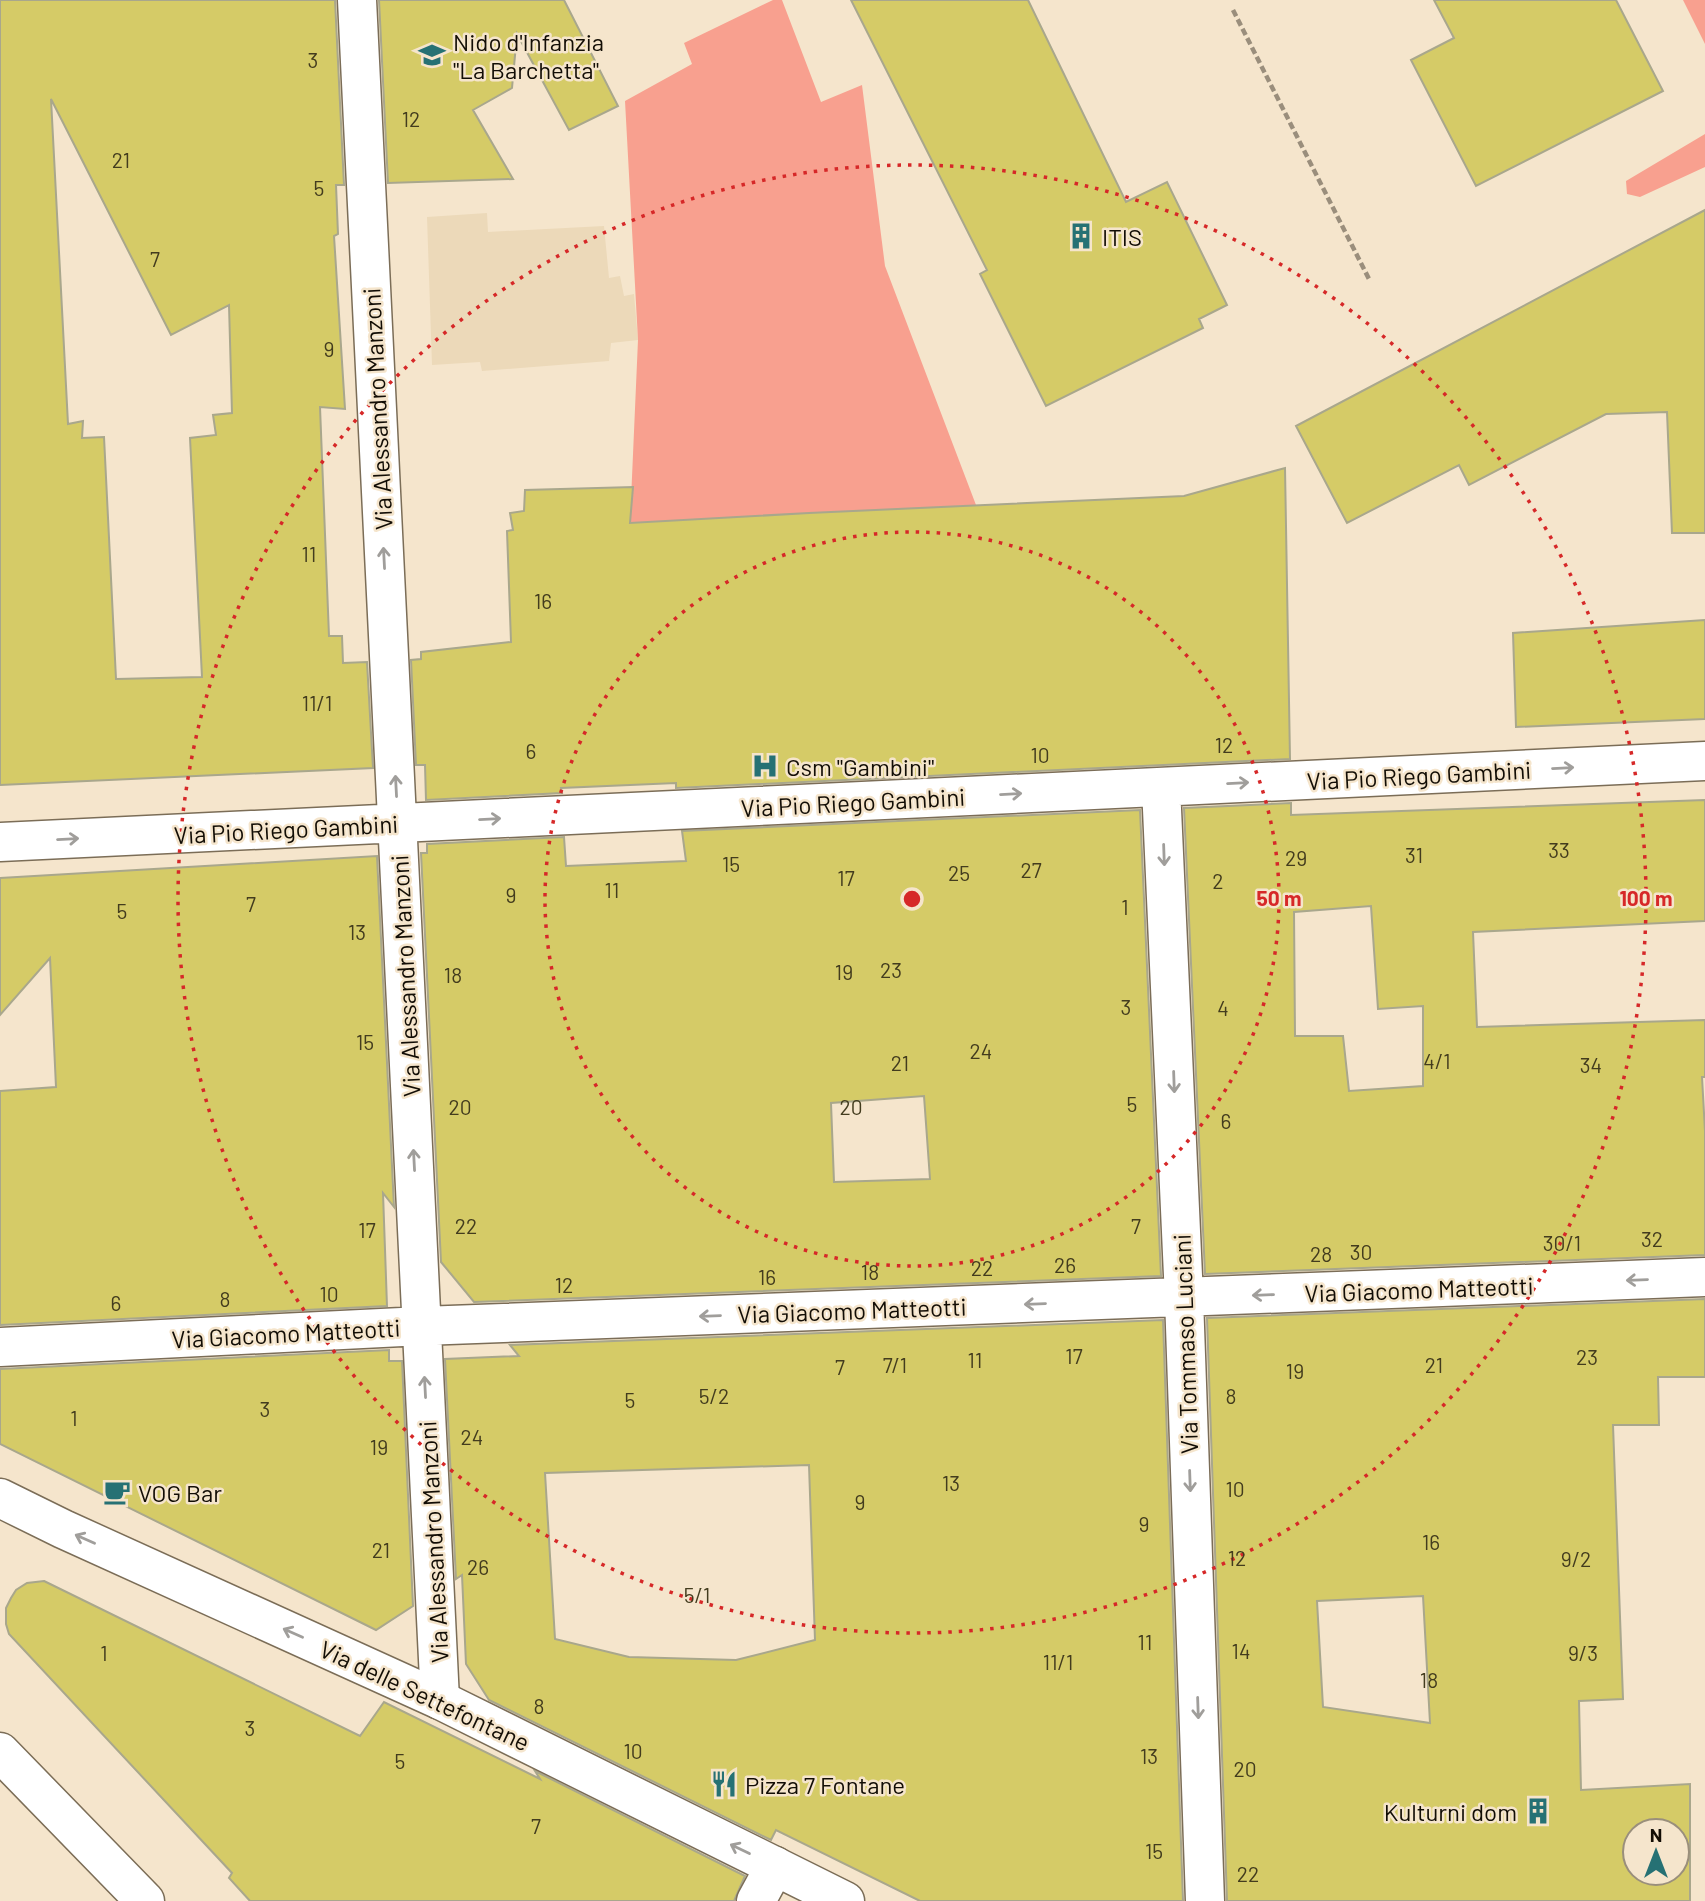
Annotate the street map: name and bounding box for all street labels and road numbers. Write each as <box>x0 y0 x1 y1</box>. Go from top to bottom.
street label: Via Alessandro Manzoni <box>356 287 398 531</box>
street label: Via Pio Riego Gambini <box>1306 755 1532 795</box>
street label: Via Pio Riego Gambini <box>740 782 966 822</box>
street label: Via Pio Riego Gambini <box>173 809 399 849</box>
street label: Via Alessandro Manzoni <box>384 854 426 1098</box>
street label: Via Tommaso Luciani <box>1167 1233 1203 1455</box>
street label: Via Giacomo Matteotti <box>1304 1271 1534 1307</box>
street label: Via Giacomo Matteotti <box>737 1292 967 1328</box>
street label: Via Giacomo Matteotti <box>171 1313 401 1353</box>
street label: Via Alessandro Manzoni <box>412 1420 454 1664</box>
street label: Via delle Settefontane <box>315 1634 535 1756</box>

